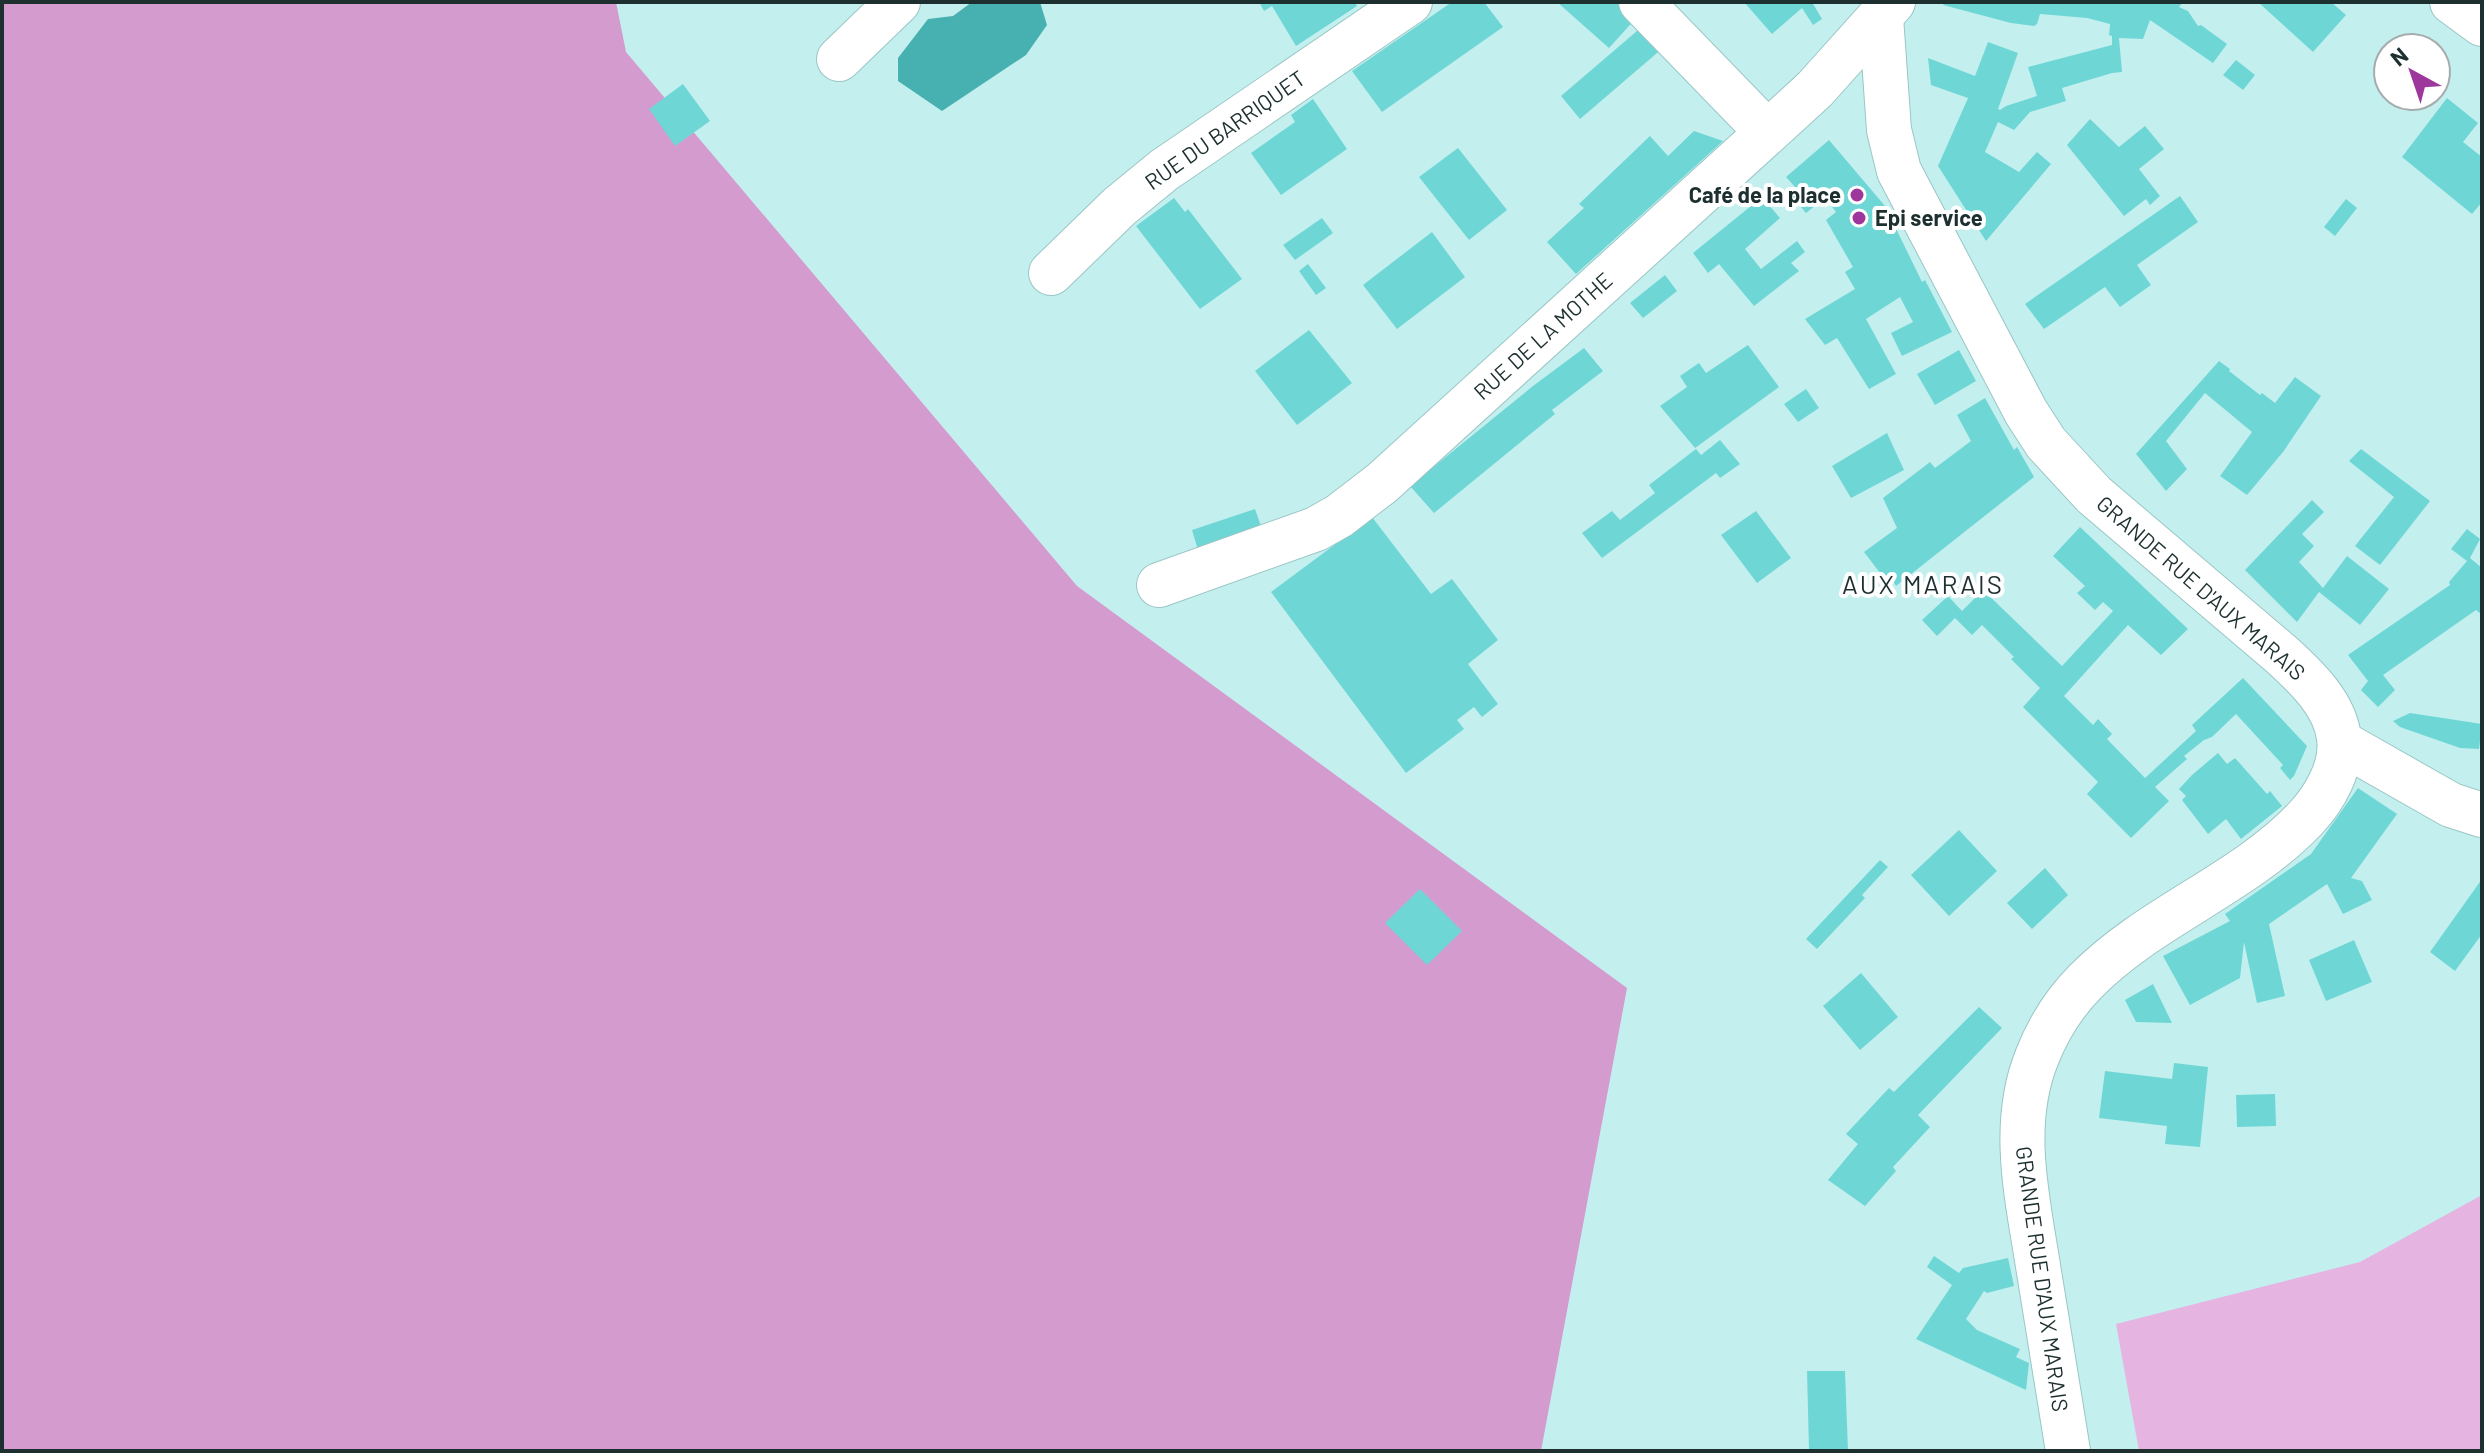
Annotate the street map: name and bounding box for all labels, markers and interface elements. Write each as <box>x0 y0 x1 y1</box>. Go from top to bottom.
north arrow <box>2372 32 2452 112</box>
text: N <box>2385 41 2412 71</box>
street label: RUE DU BARRIQUET <box>1139 64 1310 194</box>
place label: Café de la place <box>1689 181 1841 207</box>
marker: Café de la place <box>1848 186 1866 204</box>
place label: Epi service <box>1875 204 1983 230</box>
marker: Epi service <box>1850 209 1868 227</box>
street label: RUE DE LA MOTHE <box>1468 266 1617 404</box>
street label: GRANDE RUE D'AUX MARAIS <box>2092 490 2311 685</box>
district label: AUX MARAIS <box>1842 568 2004 599</box>
street label: GRANDE RUE D'AUX MARAIS <box>2011 1145 2074 1413</box>

